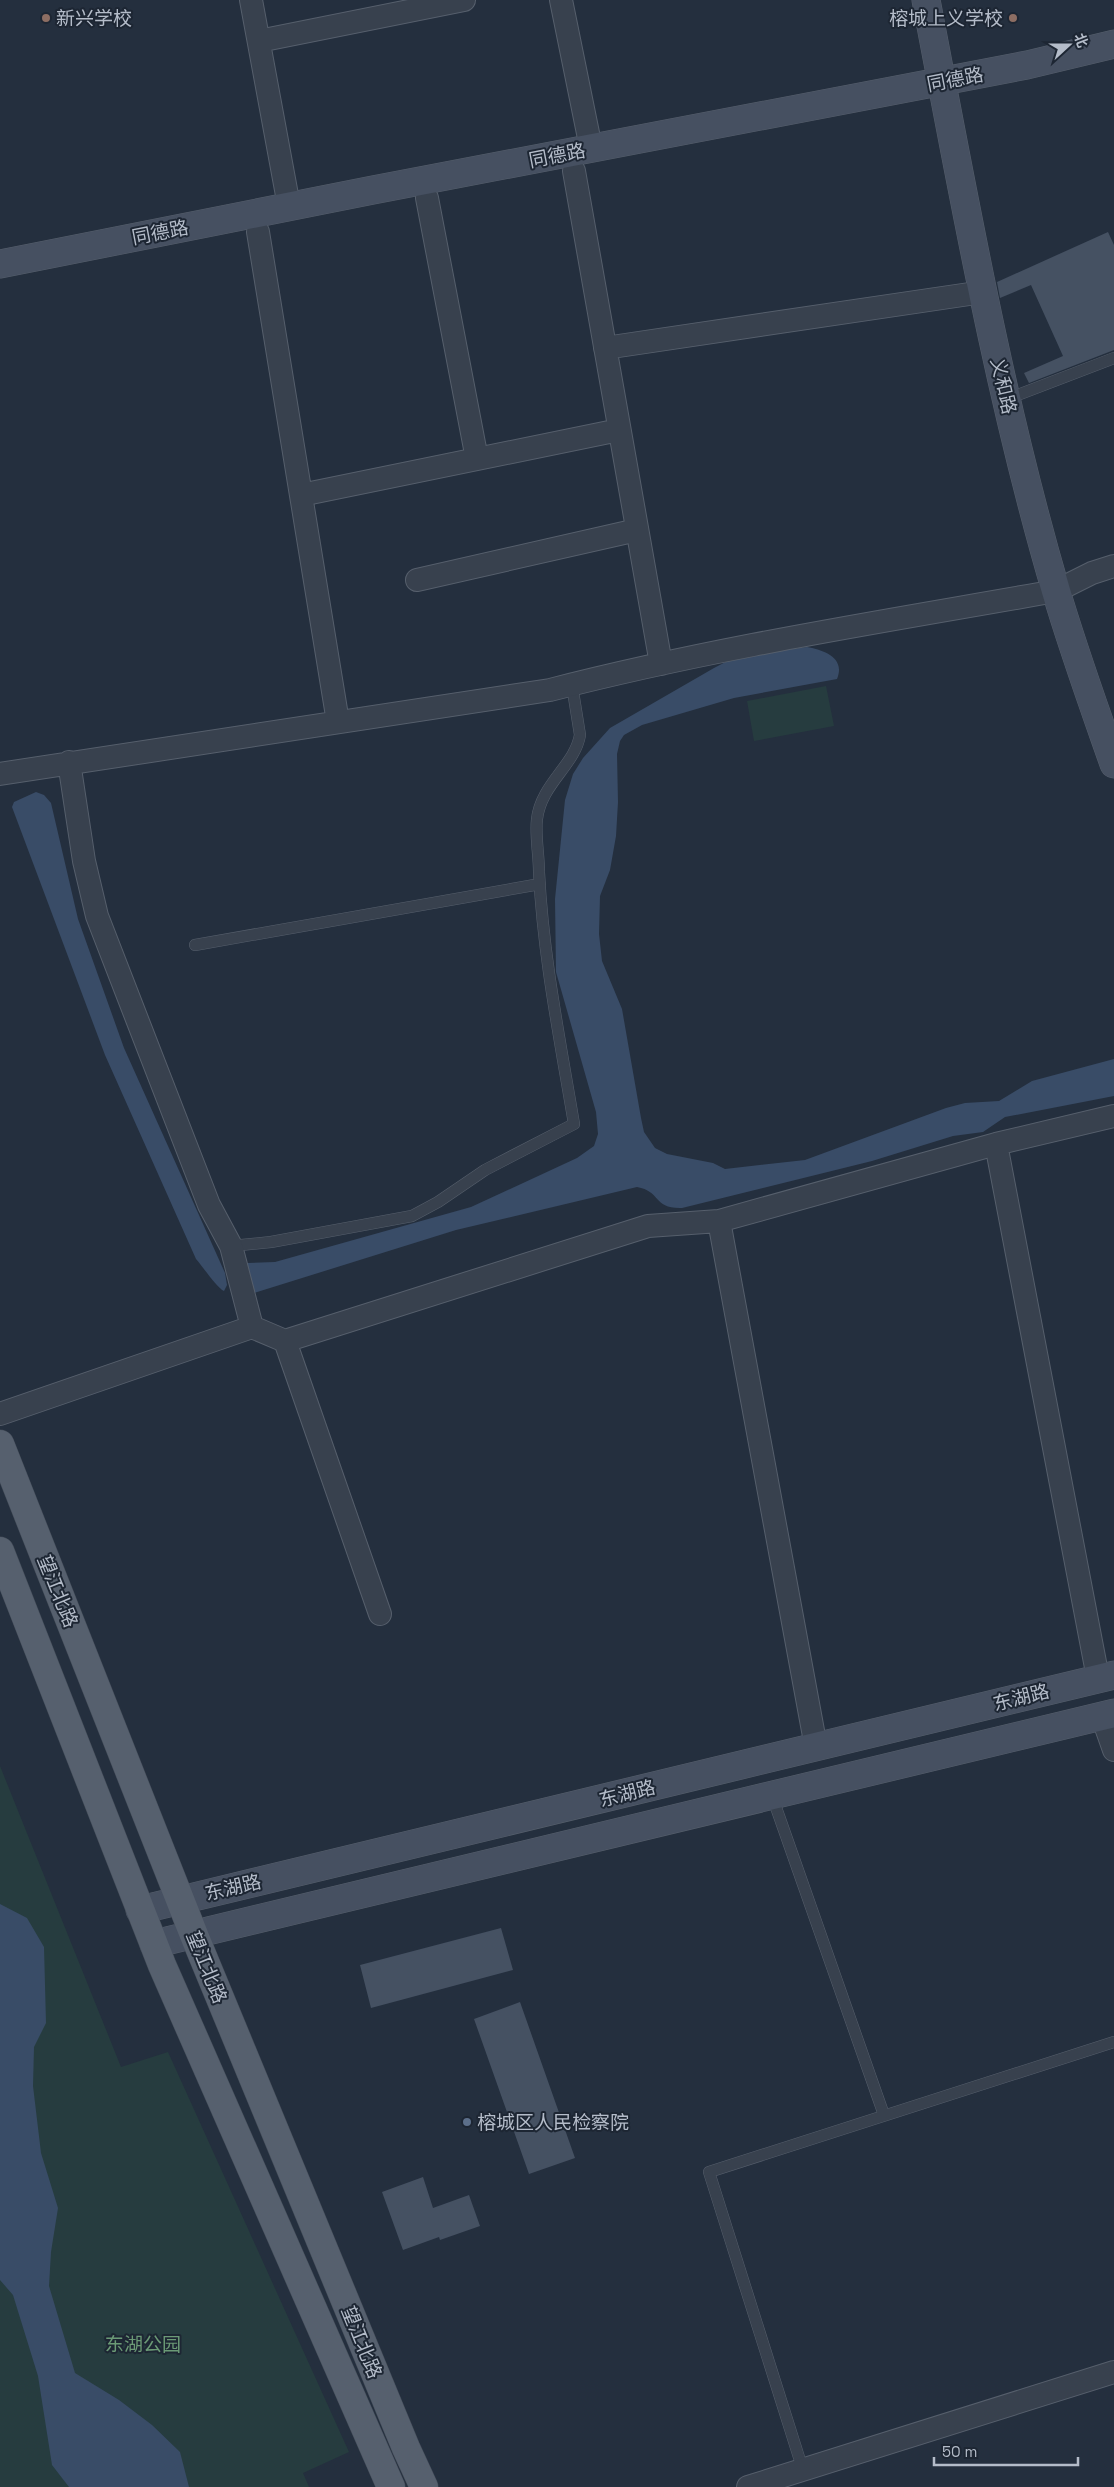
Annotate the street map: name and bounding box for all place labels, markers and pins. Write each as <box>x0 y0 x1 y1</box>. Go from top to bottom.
place label: 新兴学校 <box>56 6 132 31</box>
place label: 榕城上义学校 <box>889 6 1003 31</box>
marker: 新兴学校 <box>40 12 52 24</box>
marker: 榕城上义学校 <box>1007 12 1019 24</box>
place label: 榕城区人民检察院 <box>477 2110 629 2135</box>
marker: 榕城区人民检察院 <box>461 2116 473 2128</box>

